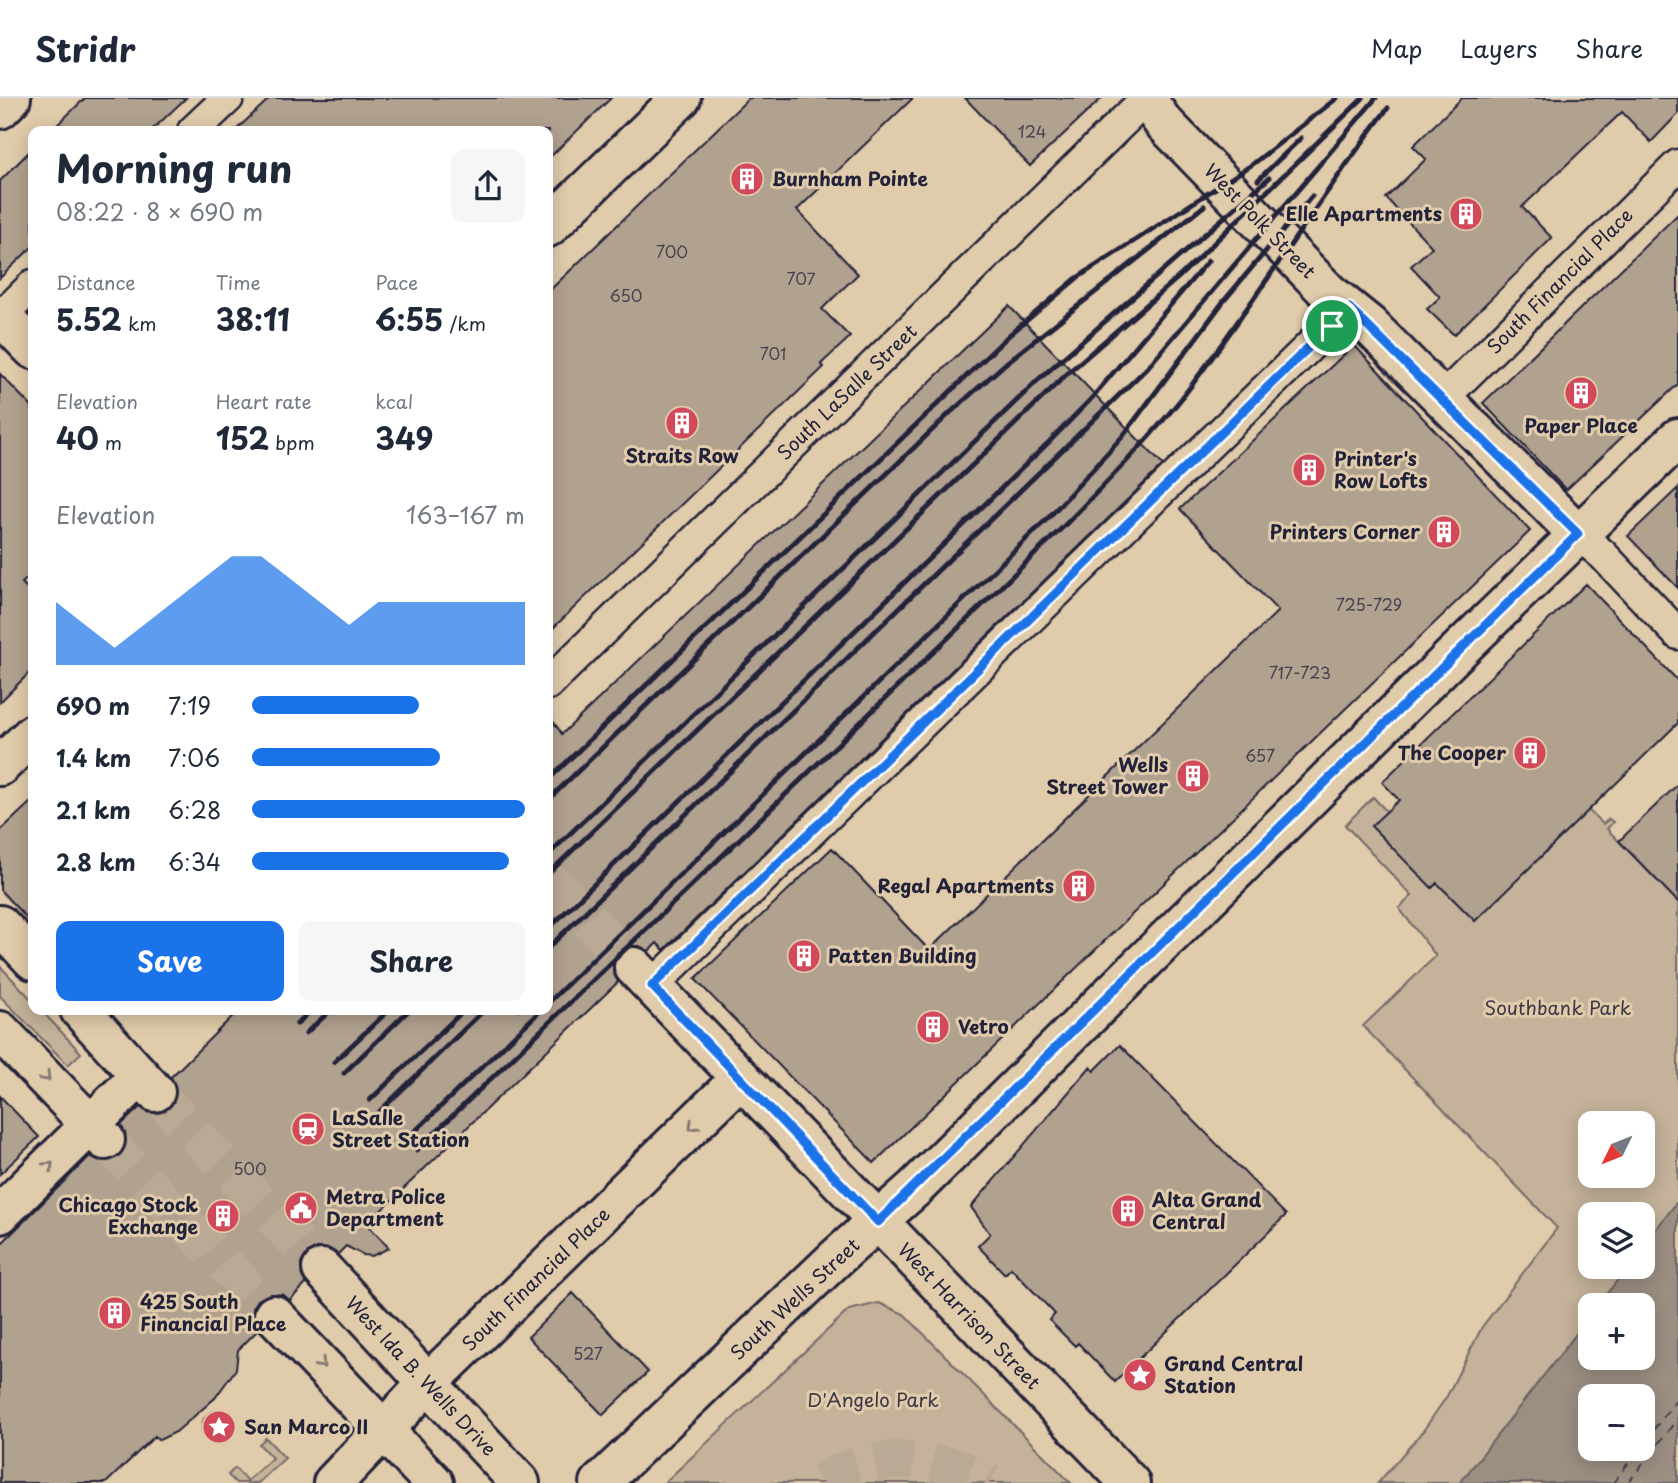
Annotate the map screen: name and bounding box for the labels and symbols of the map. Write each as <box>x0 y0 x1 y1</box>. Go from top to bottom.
house number: 124 <box>1018 119 1046 143</box>
street label: West Polk Street <box>1198 157 1323 284</box>
building icon: Burnham Pointe <box>728 160 766 198</box>
place label: Burnham Pointe <box>772 164 928 192</box>
building icon: Elle Apartments <box>1447 195 1485 233</box>
place label: Elle Apartments <box>1286 199 1442 227</box>
street label: South Financial Place <box>1480 201 1639 360</box>
house number: 700 <box>656 239 688 263</box>
house number: 707 <box>787 266 816 290</box>
house number: 650 <box>610 283 642 307</box>
pin <box>1302 296 1362 356</box>
street label: South LaSalle Street <box>770 317 923 465</box>
house number: 701 <box>760 341 786 365</box>
building icon: Paper Place <box>1562 374 1600 412</box>
building icon: Straits Row <box>663 404 701 442</box>
place label: Paper Place <box>1524 411 1638 439</box>
place label: Straits Row <box>625 441 739 469</box>
place label: Printer's Row Lofts <box>1334 444 1427 494</box>
building icon: Printer's Row Lofts <box>1290 451 1328 489</box>
building icon: Printers Corner <box>1425 513 1463 551</box>
place label: Printers Corner <box>1269 517 1420 545</box>
house number: 725-729 <box>1336 592 1402 616</box>
house number: 717-723 <box>1269 660 1331 684</box>
building icon: The Cooper <box>1511 734 1549 772</box>
place label: The Cooper <box>1398 738 1506 766</box>
house number: 657 <box>1245 743 1275 767</box>
place label: Wells Street Tower <box>1046 750 1168 800</box>
building icon: Wells Street Tower <box>1174 757 1212 795</box>
building icon: Regal Apartments <box>1060 867 1098 905</box>
place label: Regal Apartments <box>878 871 1054 899</box>
building icon: Patten Building <box>785 937 823 975</box>
place label: Patten Building <box>828 941 977 969</box>
park label: Southbank Park <box>1485 993 1632 1021</box>
building icon: Vetro <box>914 1008 952 1046</box>
place label: Vetro <box>958 1012 1009 1040</box>
one-way arrow <box>37 1069 50 1082</box>
place label: LaSalle Street Station <box>332 1103 469 1153</box>
station icon: LaSalle Street Station <box>289 1110 327 1148</box>
north arrow <box>1578 1111 1656 1188</box>
one-way arrow <box>688 1118 701 1131</box>
house number: 500 <box>233 1156 267 1180</box>
one-way arrow <box>41 1162 54 1175</box>
place label: Metra Police Department <box>326 1182 446 1232</box>
place label: Alta Grand Central <box>1152 1185 1262 1235</box>
public building icon: Metra Police Department <box>282 1189 320 1227</box>
place label: Chicago Stock Exchange <box>58 1190 198 1240</box>
building icon: Alta Grand Central <box>1109 1192 1147 1230</box>
building icon: Chicago Stock Exchange <box>204 1197 242 1235</box>
street label: South Financial Place <box>455 1200 616 1357</box>
street label: South Wells Street <box>723 1231 865 1366</box>
street label: West Harrison Street <box>892 1236 1048 1395</box>
place label: 425 South Financial Place <box>140 1287 286 1337</box>
street label: West Ida B. Wells Drive <box>340 1289 504 1462</box>
building icon: 425 South Financial Place <box>96 1294 134 1332</box>
house number: 527 <box>573 1341 603 1365</box>
place label: Grand Central Station <box>1164 1349 1303 1399</box>
one-way arrow <box>313 1356 326 1369</box>
place icon: Grand Central Station <box>1121 1356 1159 1394</box>
park label: D'Angelo Park <box>807 1385 939 1413</box>
place icon: San Marco II <box>200 1408 238 1446</box>
place label: San Marco II <box>244 1412 368 1440</box>

